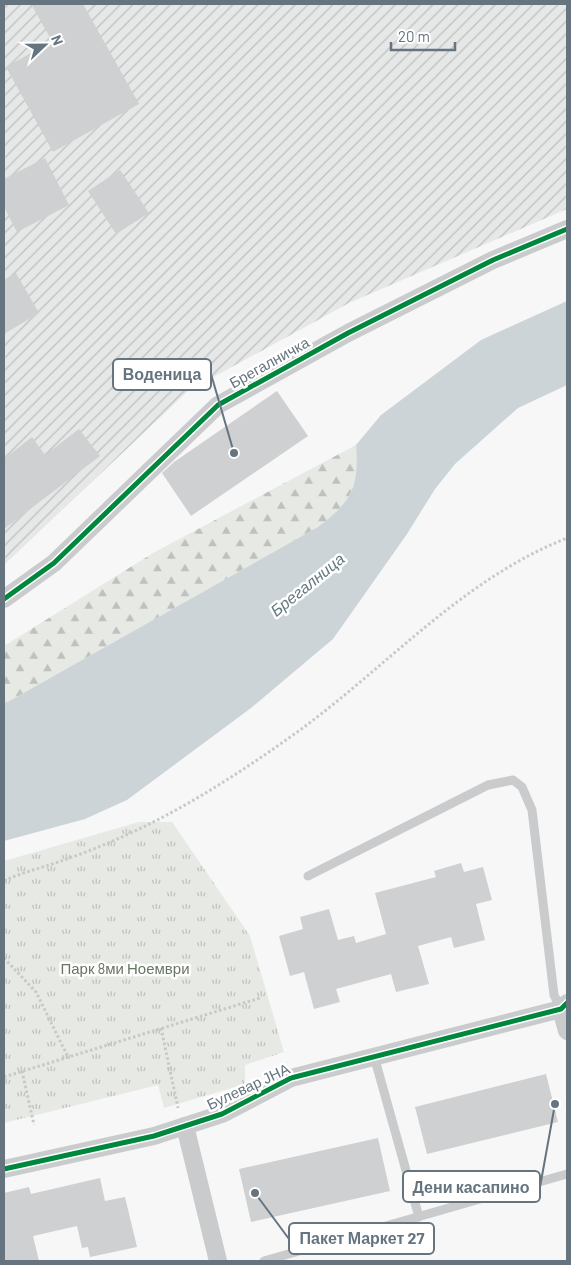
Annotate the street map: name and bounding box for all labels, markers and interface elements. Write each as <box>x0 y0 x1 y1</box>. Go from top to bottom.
north arrow <box>20 20 70 70</box>
scale bar <box>391 20 455 52</box>
text: 20 m <box>398 27 430 45</box>
text: N <box>48 32 67 47</box>
street label: Брегалничка <box>226 332 313 391</box>
callout: Воденица <box>113 359 211 390</box>
text: Воденица <box>123 364 201 383</box>
water label: Брегалница <box>266 548 348 620</box>
park label: Парк 8ми Ноември <box>60 959 190 977</box>
street label: Булевар ЈНА <box>204 1059 292 1113</box>
callout: Дени касапино <box>403 1171 540 1202</box>
text: Дени касапино <box>412 1177 530 1196</box>
callout: Пакет Маркет 27 <box>289 1223 434 1254</box>
text: Пакет Маркет 27 <box>300 1228 425 1247</box>

